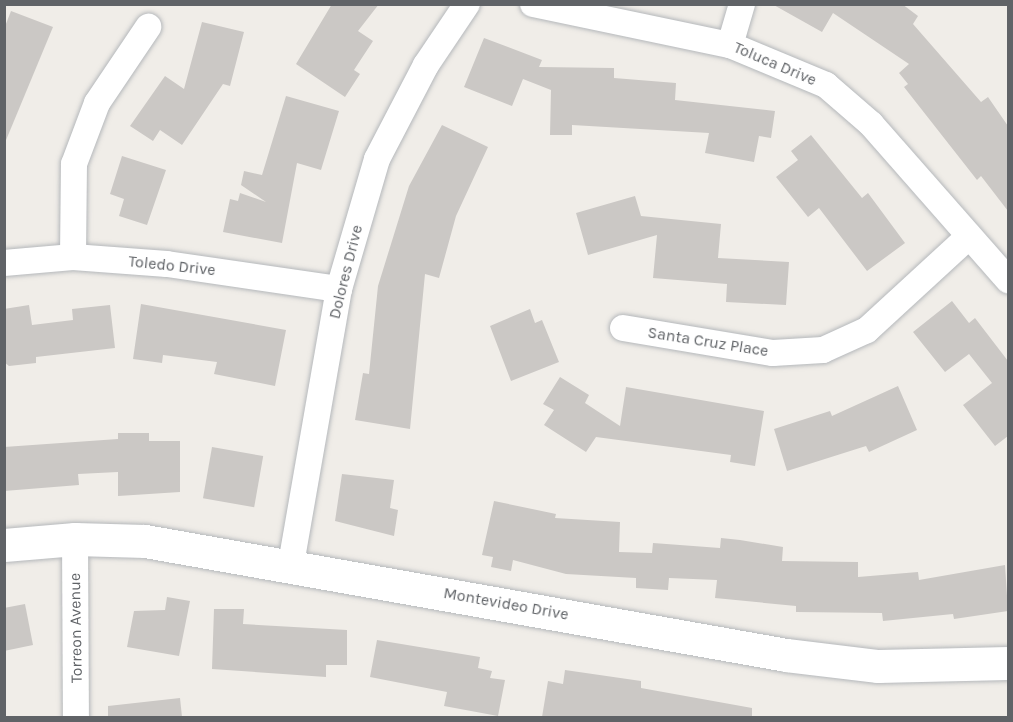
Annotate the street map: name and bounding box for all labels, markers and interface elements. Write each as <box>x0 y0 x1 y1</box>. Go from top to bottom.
street label: Toluca Drive <box>731 38 819 90</box>
street label: Dolores Drive <box>325 223 367 321</box>
street label: Toledo Drive <box>127 252 217 280</box>
street label: Santa Cruz Place <box>646 323 770 361</box>
street label: Torreon Avenue <box>65 573 87 683</box>
street label: Montevideo Drive <box>442 584 570 624</box>

